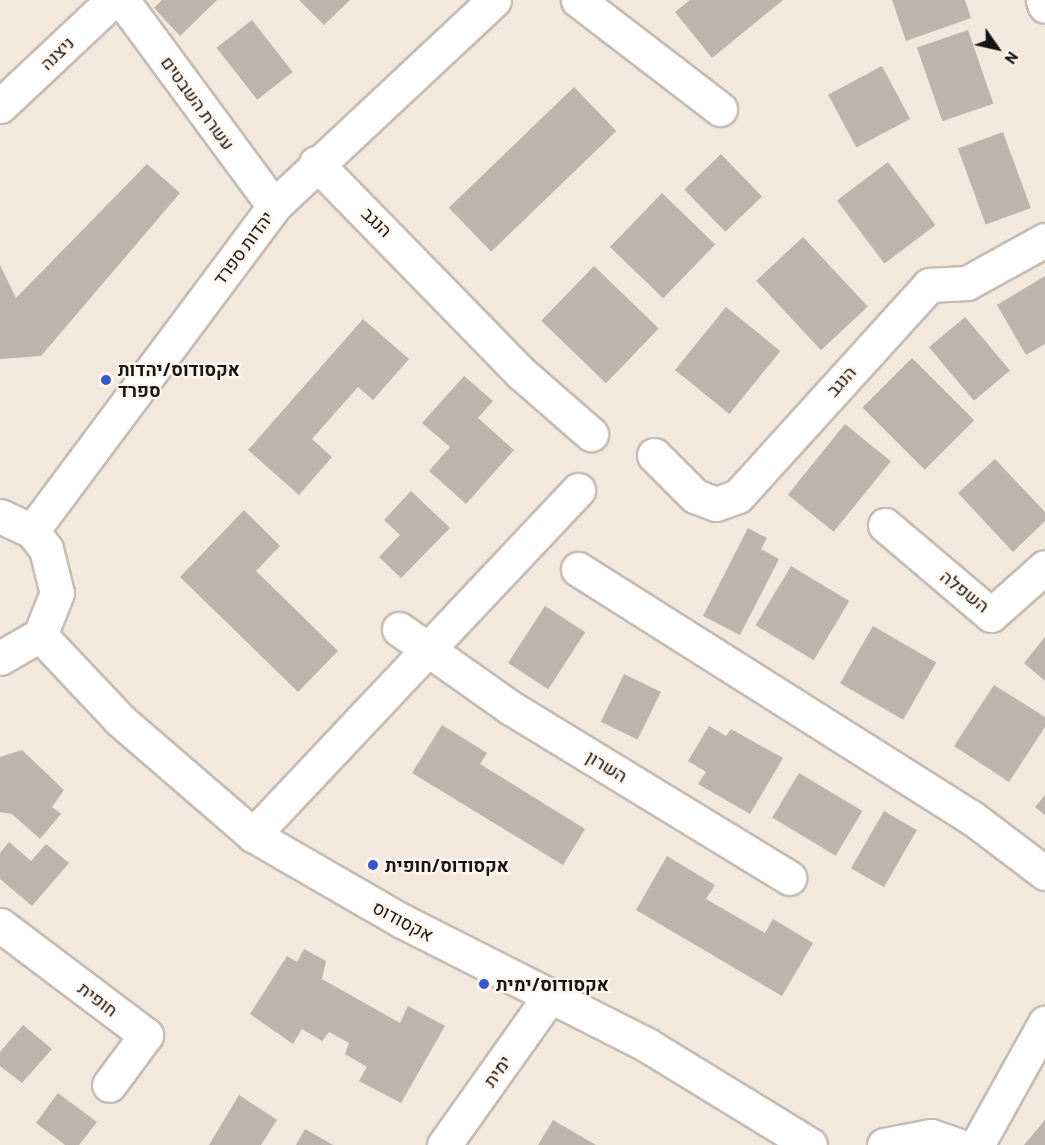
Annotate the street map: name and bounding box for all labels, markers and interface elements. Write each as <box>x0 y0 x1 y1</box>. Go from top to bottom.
north arrow <box>967 18 1027 78</box>
street label: ניצנה <box>36 32 78 74</box>
text: N <box>1001 49 1023 68</box>
street label: עשרת השבטים <box>157 52 239 154</box>
street label: הנגב <box>357 203 397 241</box>
street label: יהדות ספרד <box>208 207 278 289</box>
place label: אקסודוס/יהדות ספרד <box>118 359 240 401</box>
street label: הנגב <box>822 361 860 401</box>
marker: אקסודוס/יהדות ספרד <box>99 373 113 387</box>
street label: השפלה <box>936 565 994 617</box>
street label: השרון <box>582 745 632 787</box>
place label: אקסודוס/חופית <box>385 854 509 876</box>
marker: אקסודוס/חופית <box>366 858 380 872</box>
street label: אקסודוס <box>369 896 437 946</box>
place label: אקסודוס/ימית <box>496 973 609 995</box>
street label: חופית <box>74 977 122 1021</box>
marker: אקסודוס/ימית <box>477 977 491 991</box>
street label: ימית <box>479 1051 515 1091</box>

